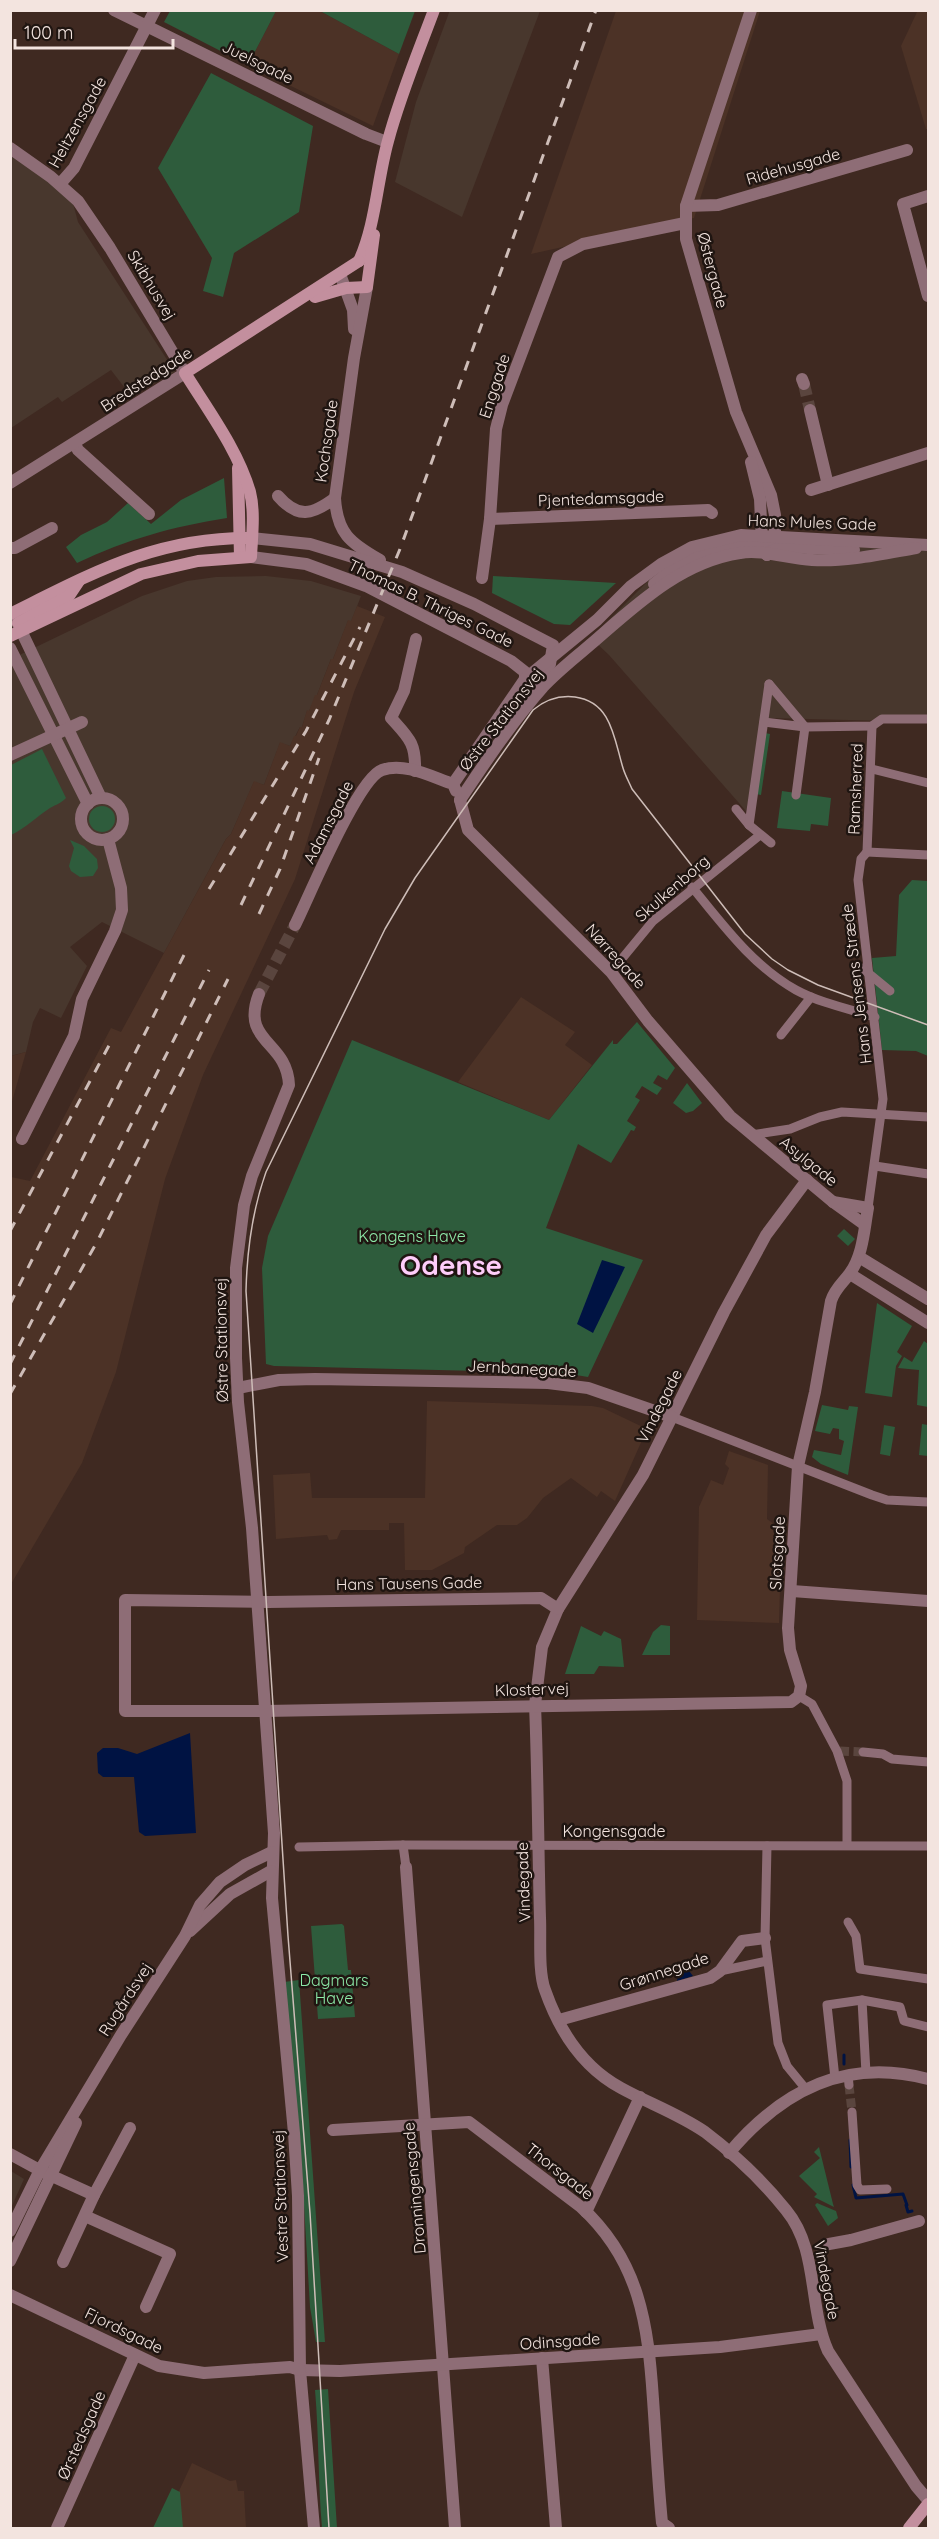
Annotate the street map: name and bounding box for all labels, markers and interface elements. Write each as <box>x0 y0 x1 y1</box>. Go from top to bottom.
scale bar <box>15 12 172 50</box>
text: 100 m <box>24 21 73 44</box>
street label: Juelsgade <box>219 36 297 88</box>
street label: Heltzensgade <box>44 73 110 171</box>
street label: Ridehusgade <box>744 143 842 189</box>
street label: Østergade <box>693 230 733 310</box>
street label: Skibhusvej <box>123 246 181 324</box>
street label: Bredstedgade <box>97 342 195 416</box>
street label: Enggade <box>474 351 514 421</box>
street label: Kochsgade <box>310 398 342 484</box>
street label: Pjentedamsgade <box>538 486 664 510</box>
street label: Hans Mules Gade <box>747 510 877 534</box>
street label: Thomas B. Thriges Gade <box>345 554 517 652</box>
street label: Østre Stationsvej <box>455 664 547 774</box>
street label: Ramsherred <box>843 743 867 835</box>
street label: Adamsgade <box>299 777 357 867</box>
street label: Skulkenborg <box>631 850 713 926</box>
street label: Hans Jensens Stræde <box>836 903 876 1065</box>
street label: Nørregade <box>582 919 650 993</box>
street label: Asylgade <box>776 1132 842 1190</box>
park label: Kongens Have <box>358 1226 466 1246</box>
district label: Odense <box>400 1247 502 1282</box>
street label: Østre Stationsvej <box>210 1277 232 1403</box>
street label: Jernbanegade <box>467 1355 577 1381</box>
street label: Vindegade <box>632 1366 686 1446</box>
street label: Slotsgade <box>765 1516 789 1590</box>
street label: Hans Tausens Gade <box>336 1572 482 1594</box>
street label: Klostervej <box>494 1678 570 1700</box>
street label: Kongensgade <box>562 1821 666 1841</box>
street label: Vindegade <box>512 1842 534 1922</box>
street label: Grønnegade <box>617 1947 711 1995</box>
street label: Rugårdsvej <box>94 1958 156 2040</box>
park label: Dagmars Have <box>299 1970 369 2008</box>
street label: Dronningensgade <box>398 2121 430 2255</box>
street label: Vestre Stationsvej <box>268 2129 292 2263</box>
street label: Thorsgade <box>522 2138 598 2204</box>
street label: Vindegade <box>810 2239 844 2321</box>
street label: Fjordsgade <box>82 2303 166 2357</box>
street label: Odinsgade <box>519 2328 601 2354</box>
street label: Ørstedsgade <box>53 2387 109 2483</box>

